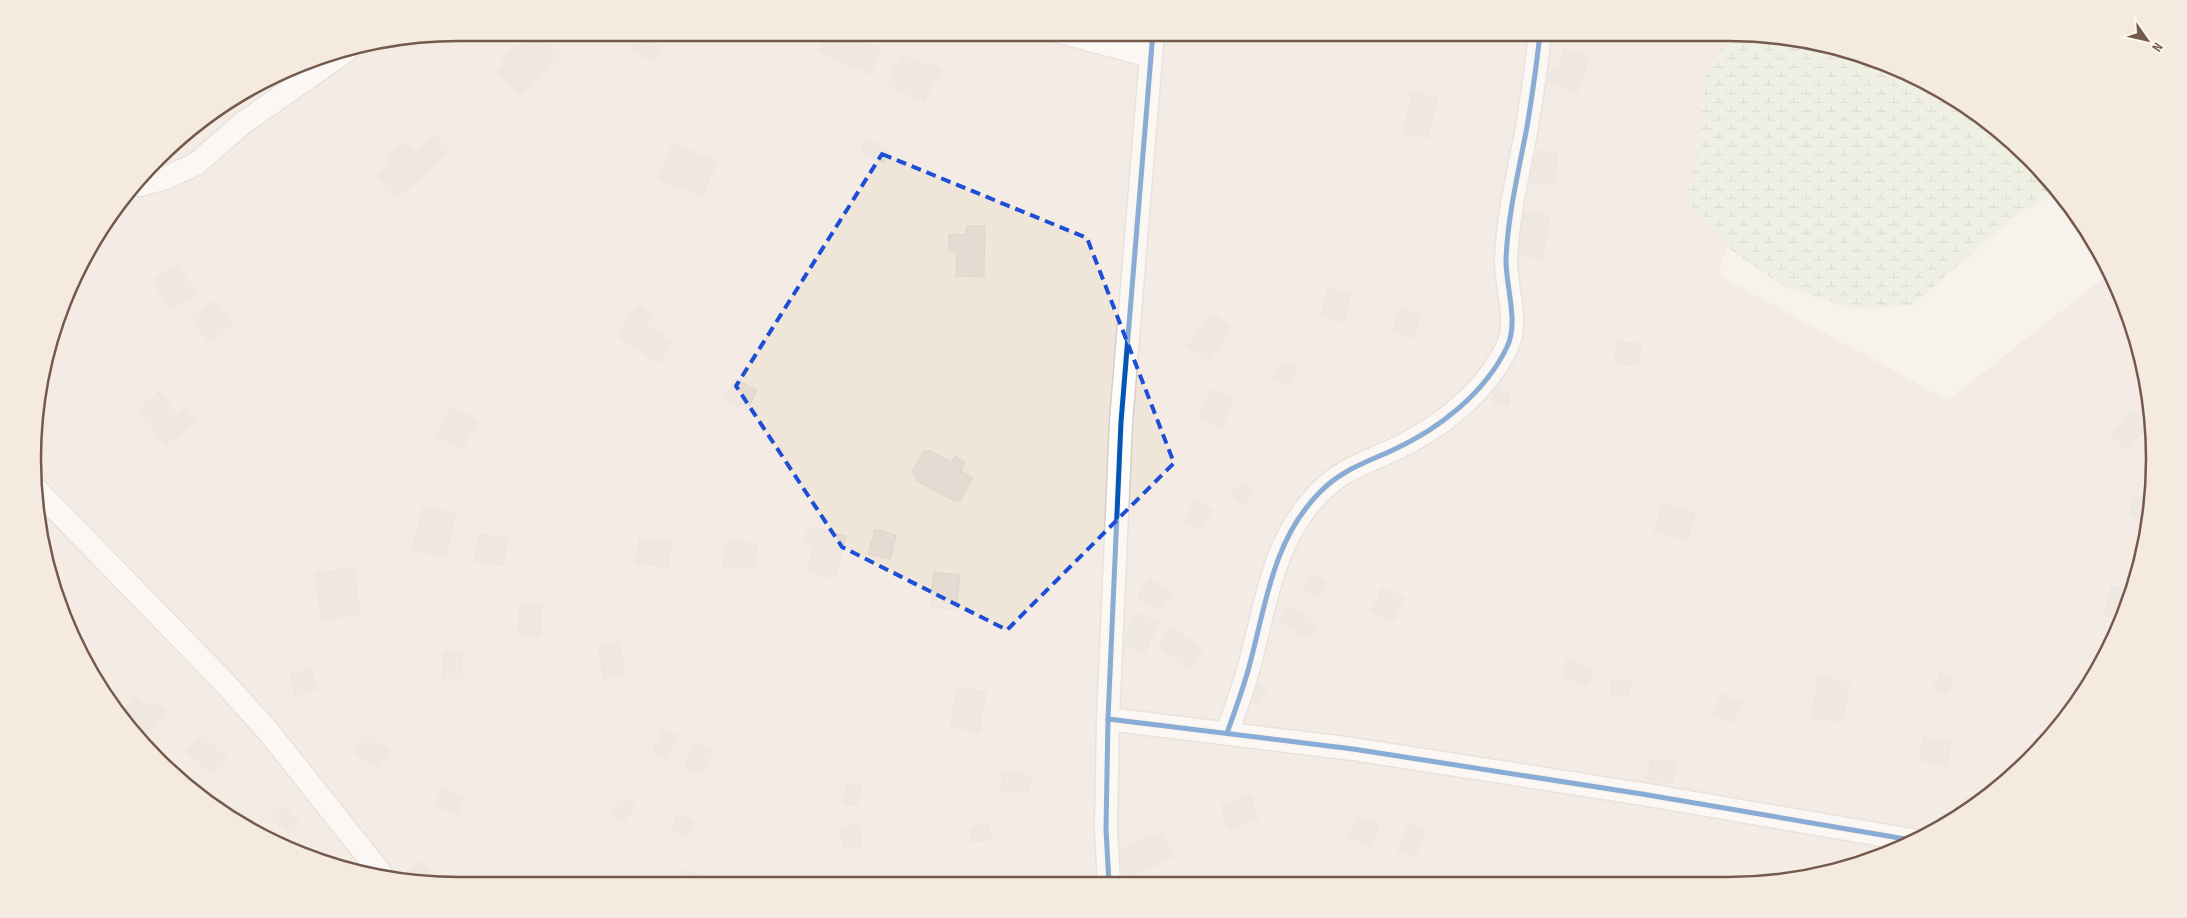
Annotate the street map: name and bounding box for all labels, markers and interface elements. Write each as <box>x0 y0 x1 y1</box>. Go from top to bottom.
north arrow <box>2122 15 2172 65</box>
text: N <box>2148 39 2167 55</box>

